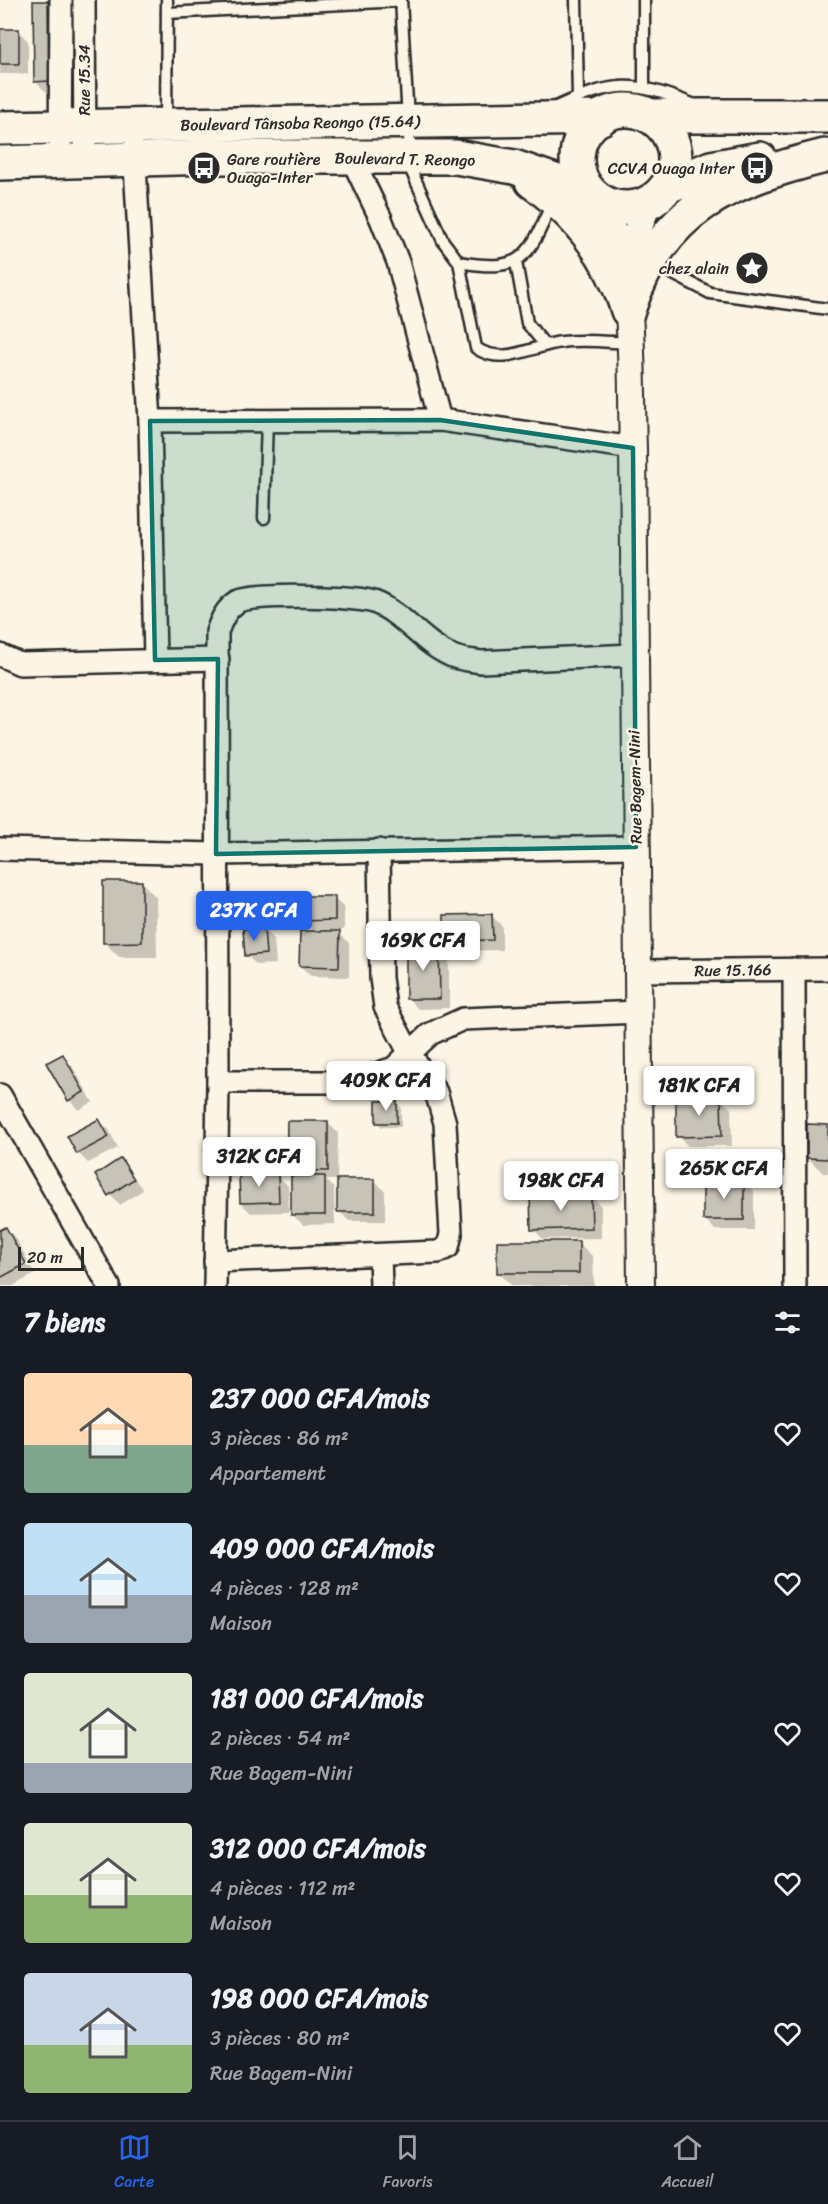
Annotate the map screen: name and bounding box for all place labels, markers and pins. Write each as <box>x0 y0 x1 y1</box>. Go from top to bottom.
place label: Gare routière Ouaga-Inter <box>227 145 321 192</box>
bus stop icon: Gare routière Ouaga-Inter <box>186 150 222 186</box>
bus stop icon: CCVA Ouaga Inter <box>739 150 775 186</box>
place label: CCVA Ouaga Inter <box>608 154 735 183</box>
place icon: chez alain <box>734 250 770 286</box>
place label: chez alain <box>659 254 729 283</box>
pin: 237K CFA <box>192 891 316 942</box>
pin: 169K CFA <box>361 921 485 972</box>
pin: 409K CFA <box>324 1061 448 1112</box>
pin: 181K CFA <box>637 1066 761 1117</box>
pin: 312K CFA <box>197 1137 321 1188</box>
pin: 265K CFA <box>662 1149 786 1200</box>
pin: 198K CFA <box>499 1161 623 1212</box>

